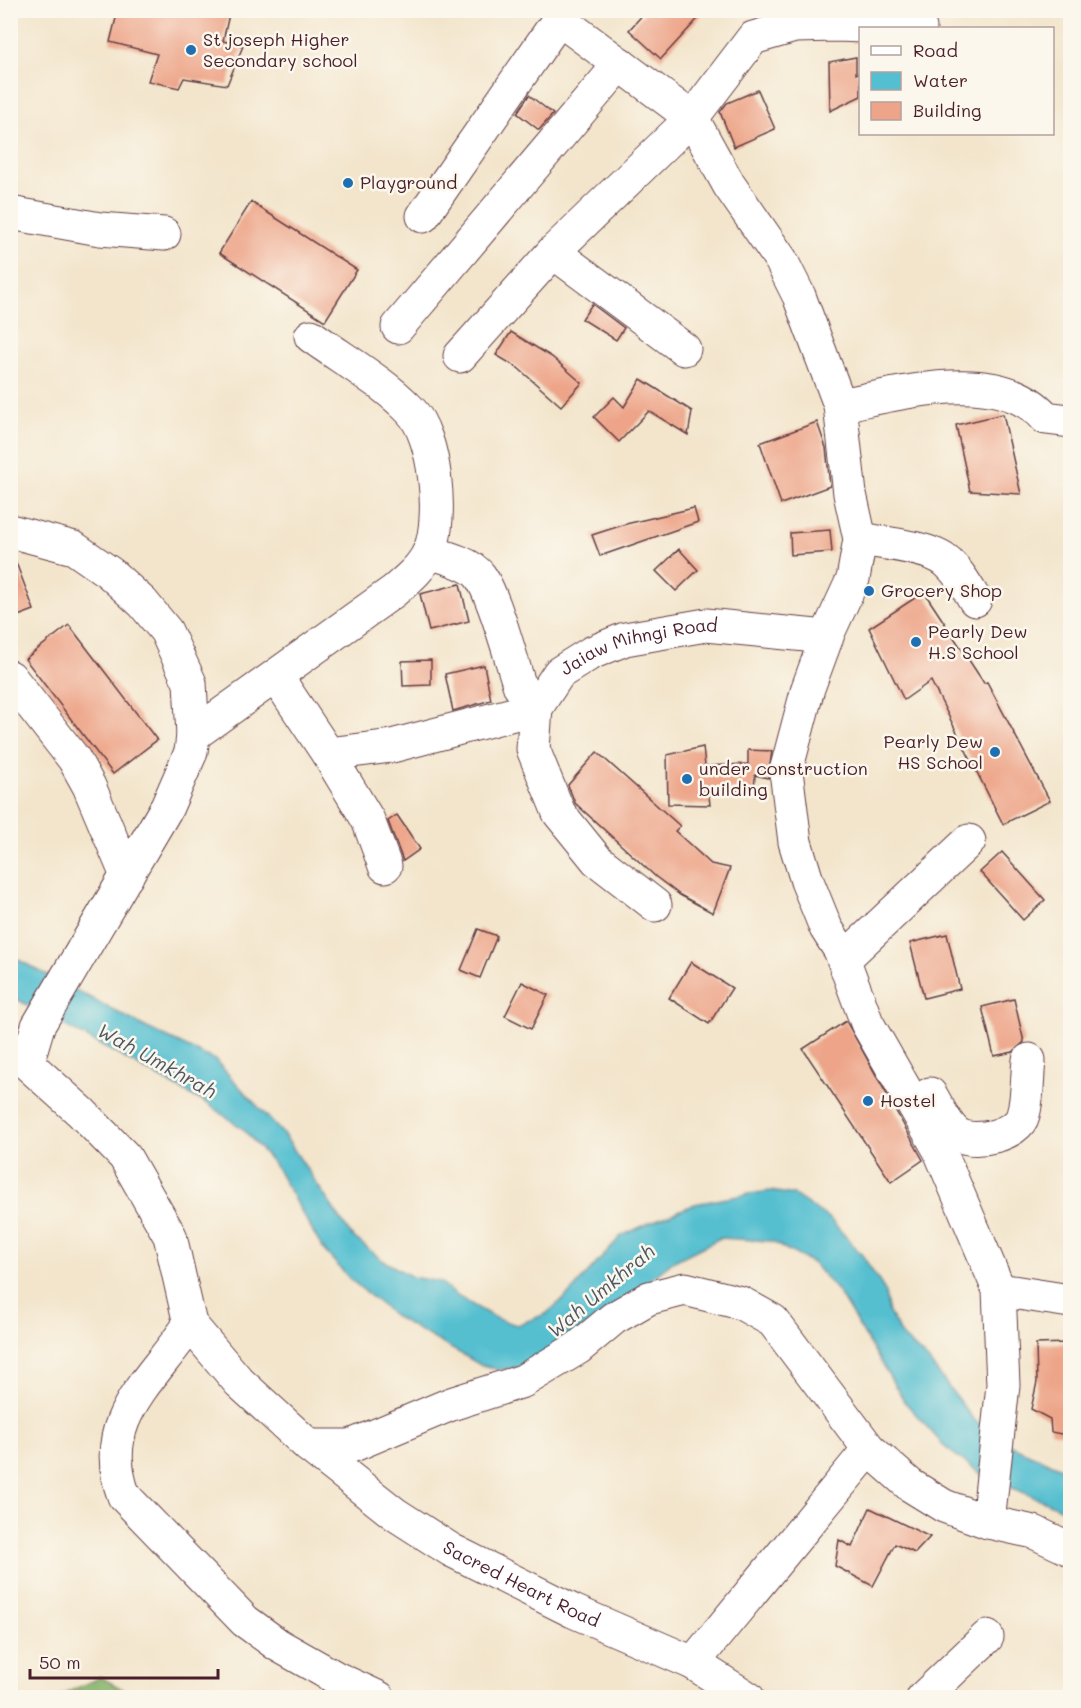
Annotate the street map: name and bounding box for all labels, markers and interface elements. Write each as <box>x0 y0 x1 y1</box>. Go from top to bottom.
place label: St joseph Higher Secondary school <box>203 27 358 72</box>
legend <box>859 27 1054 135</box>
text: Road <box>913 38 958 62</box>
marker: St joseph Higher Secondary school <box>184 43 198 57</box>
text: Water <box>913 68 968 92</box>
text: Building <box>913 98 981 122</box>
place label: Playground <box>360 170 458 194</box>
marker: Playground <box>341 176 355 190</box>
place label: Grocery Shop <box>881 578 1002 602</box>
marker: Grocery Shop <box>862 584 876 598</box>
street label: Jaiaw Mihngi Road <box>555 612 719 680</box>
place label: Pearly Dew H.S School <box>928 619 1028 664</box>
marker: Pearly Dew H.S School <box>909 635 923 649</box>
place label: Pearly Dew HS School <box>883 729 983 774</box>
marker: Pearly Dew HS School <box>988 745 1002 759</box>
place label: under construction building <box>699 756 868 801</box>
marker: under construction building <box>680 772 694 786</box>
water label: Wah Umkhrah <box>93 1017 222 1104</box>
place label: Hostel <box>880 1088 936 1112</box>
marker: Hostel <box>861 1094 875 1108</box>
water label: Wah Umkhrah <box>541 1238 660 1343</box>
street label: Sacred Heart Road <box>439 1535 604 1632</box>
scale bar <box>30 1642 218 1680</box>
text: 50 m <box>39 1650 81 1674</box>

